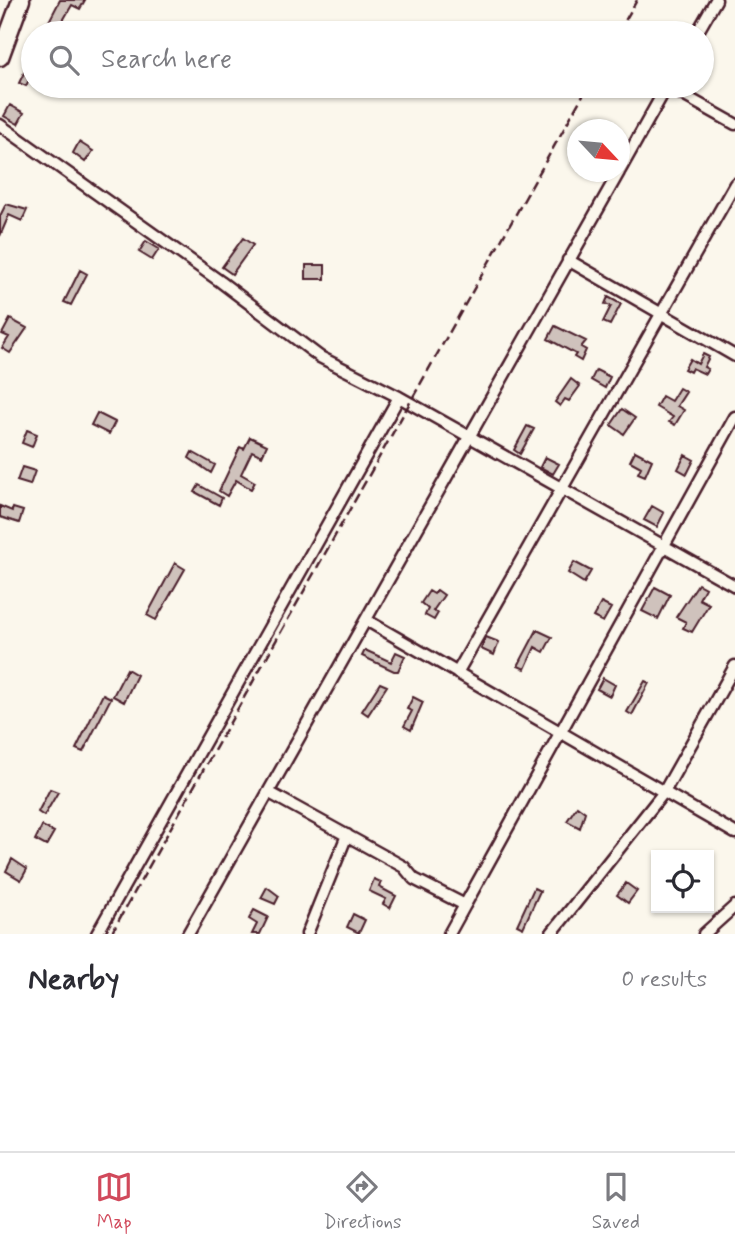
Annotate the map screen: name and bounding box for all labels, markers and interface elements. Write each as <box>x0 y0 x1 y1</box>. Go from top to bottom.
search box <box>21 21 714 98</box>
icon: search <box>45 41 83 79</box>
text: Search here <box>101 43 232 77</box>
north arrow <box>567 119 630 182</box>
map controls <box>651 850 714 913</box>
button: locate <box>651 850 714 913</box>
text: Nearby <box>28 960 119 999</box>
text: 0 results <box>621 965 707 995</box>
tab: Map <box>95 1168 133 1235</box>
tab: Directions <box>323 1168 402 1235</box>
tab: Saved <box>592 1168 640 1235</box>

